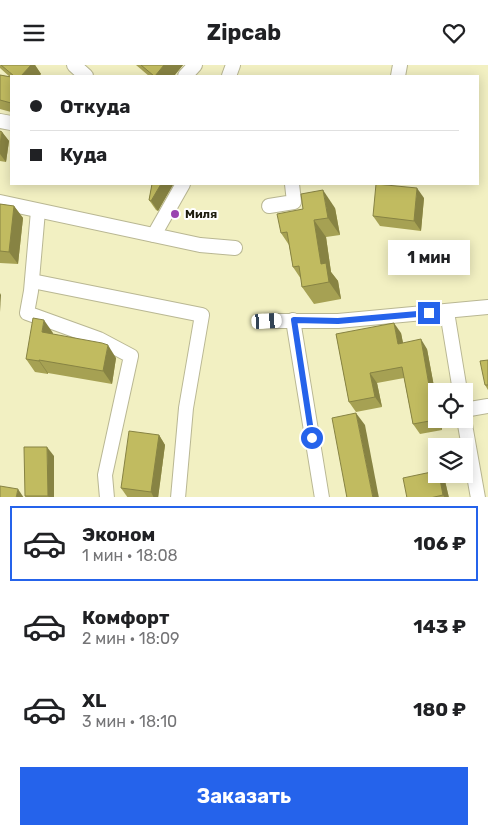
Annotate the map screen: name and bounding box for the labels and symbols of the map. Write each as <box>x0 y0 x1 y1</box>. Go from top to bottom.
place label: Миля <box>185 207 217 221</box>
marker: Миля <box>169 208 181 220</box>
callout: 1 мин <box>388 241 470 275</box>
route end <box>418 302 440 324</box>
car <box>251 313 282 329</box>
route start <box>301 427 323 449</box>

